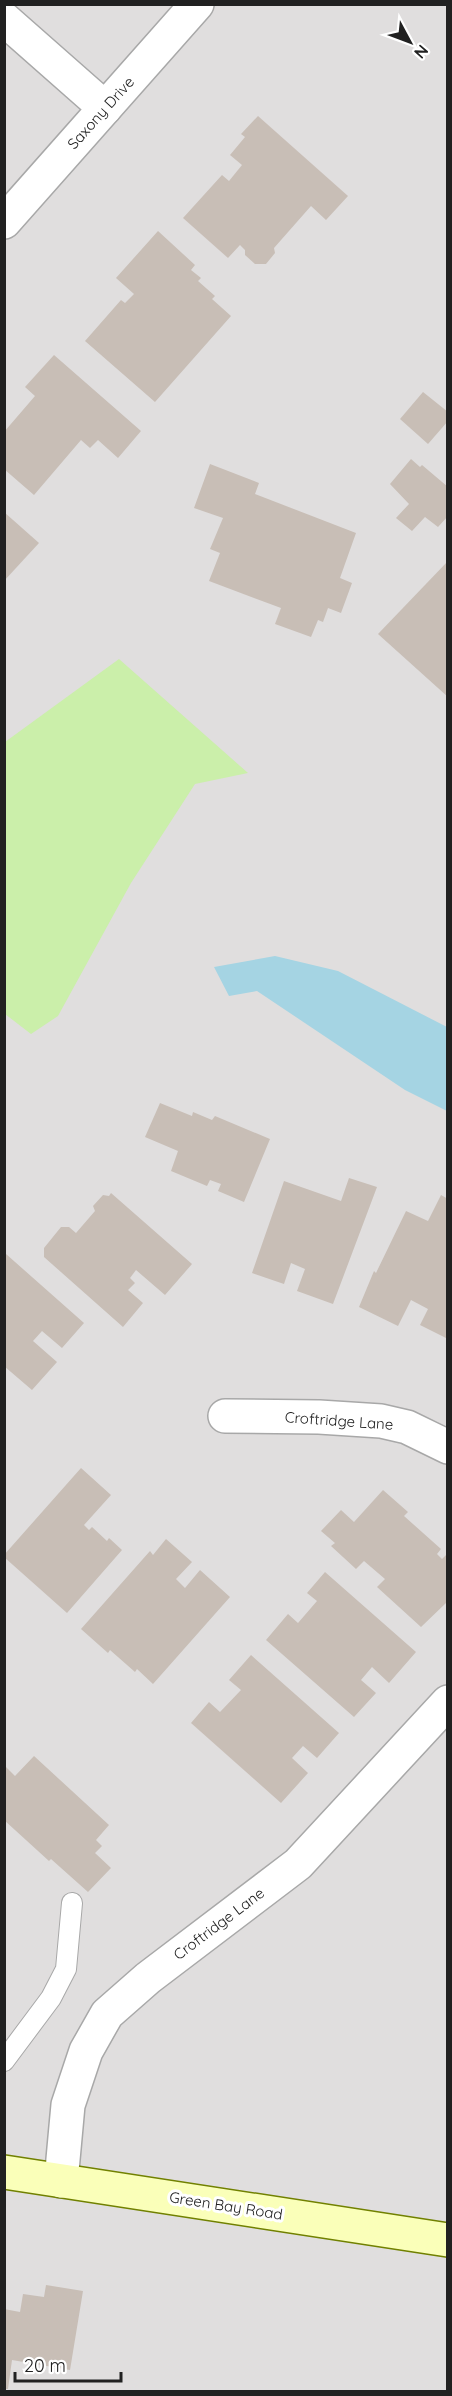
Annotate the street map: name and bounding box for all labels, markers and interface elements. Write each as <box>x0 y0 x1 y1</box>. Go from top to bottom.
north arrow <box>380 12 440 72</box>
text: N <box>410 41 433 63</box>
street label: Saxony Drive <box>63 72 138 153</box>
street label: Croftridge Lane <box>284 1407 394 1434</box>
street label: Croftridge Lane <box>170 1883 268 1964</box>
street label: Green Bay Road <box>168 2187 284 2224</box>
scale bar <box>15 2345 122 2383</box>
text: 20 m <box>24 2354 66 2377</box>

